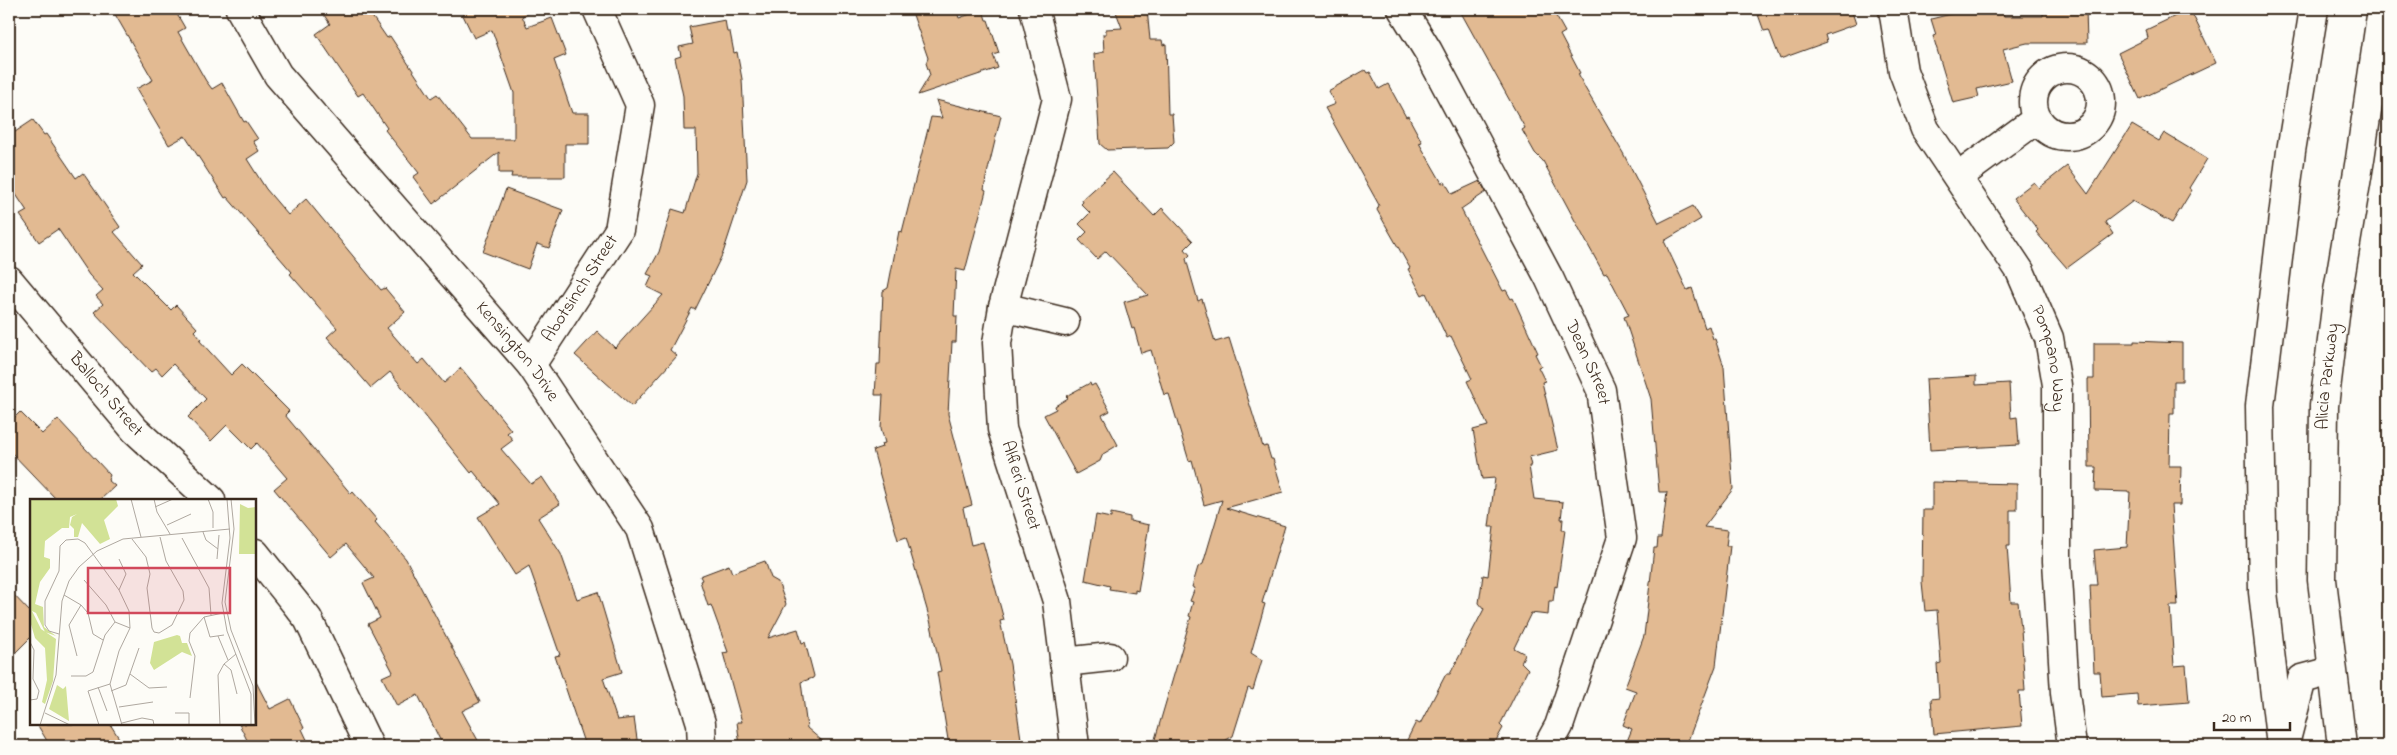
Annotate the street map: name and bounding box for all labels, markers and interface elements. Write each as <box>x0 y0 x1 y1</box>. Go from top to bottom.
street label: Abotsinch Street <box>536 230 625 348</box>
street label: Kensington Drive <box>469 296 565 408</box>
street label: Pompano Way <box>2024 302 2070 412</box>
street label: Dean Street <box>1557 316 1616 406</box>
street label: Alicia Parkway <box>2311 322 2347 430</box>
street label: Balloch Street <box>62 346 148 444</box>
street label: Alfieri Street <box>994 438 1047 534</box>
inset map <box>30 499 256 725</box>
scale bar <box>2214 700 2291 732</box>
text: 20 m <box>2222 707 2252 729</box>

